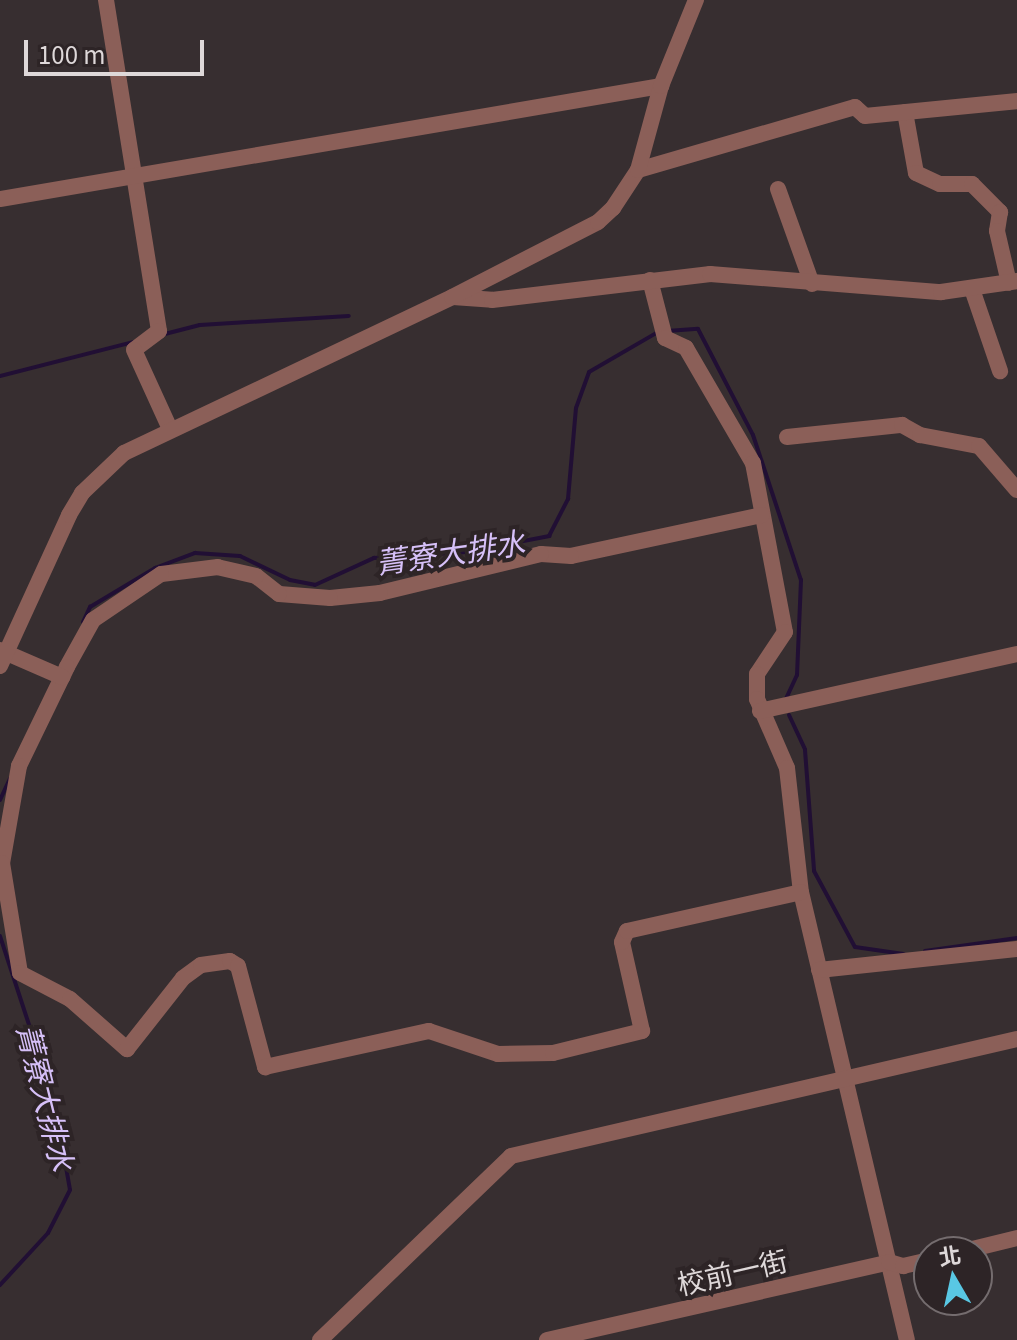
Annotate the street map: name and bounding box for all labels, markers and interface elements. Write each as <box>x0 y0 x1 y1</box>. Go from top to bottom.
scale bar <box>28 24 208 74</box>
text: 100 m <box>38 36 106 71</box>
water label: 菁寮大排水 <box>373 523 527 579</box>
water label: 菁寮大排水 <box>11 1020 83 1174</box>
north arrow <box>913 1236 993 1316</box>
text: 北 <box>936 1237 963 1272</box>
street label: 校前一街 <box>674 1242 790 1300</box>

